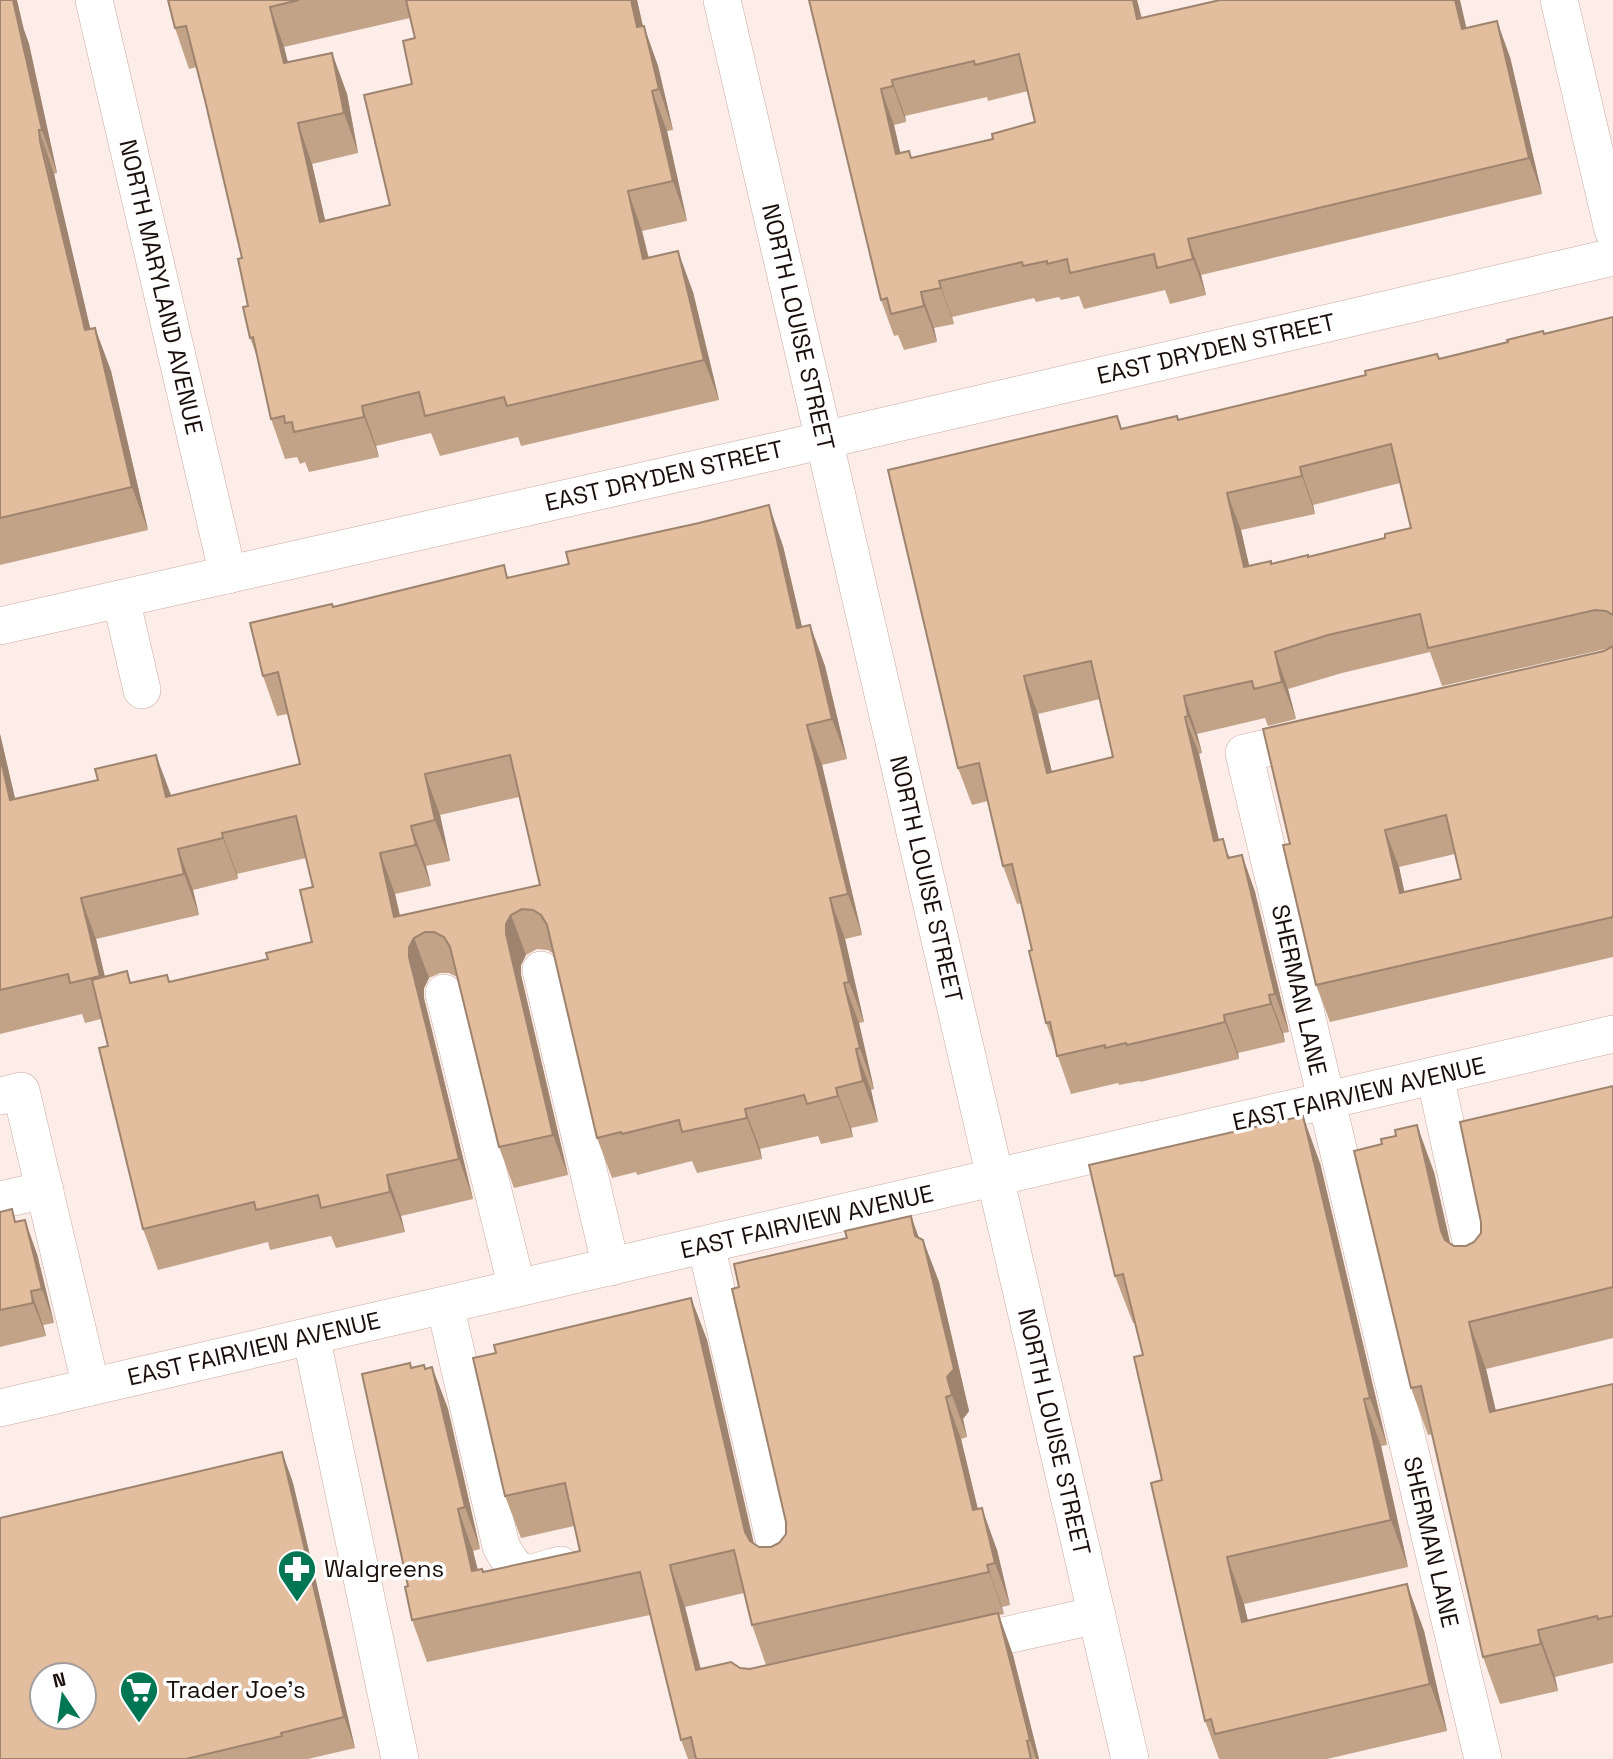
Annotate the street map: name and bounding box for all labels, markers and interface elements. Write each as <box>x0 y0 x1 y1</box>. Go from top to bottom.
street label: NORTH MARYLAND AVENUE <box>112 136 211 437</box>
street label: NORTH LOUISE STREET <box>755 201 842 453</box>
street label: EAST DRYDEN STREET <box>1094 306 1338 391</box>
street label: EAST DRYDEN STREET <box>542 433 786 518</box>
street label: NORTH LOUISE STREET <box>883 753 970 1005</box>
street label: SHERMAN LANE <box>1265 901 1334 1079</box>
street label: EAST FAIRVIEW AVENUE <box>1229 1049 1488 1138</box>
street label: EAST FAIRVIEW AVENUE <box>677 1177 936 1266</box>
street label: EAST FAIRVIEW AVENUE <box>124 1304 383 1393</box>
street label: NORTH LOUISE STREET <box>1011 1306 1098 1558</box>
street label: SHERMAN LANE <box>1397 1453 1466 1631</box>
pharmacy icon: Walgreens <box>276 1548 318 1603</box>
place label: Walgreens <box>324 1553 444 1584</box>
north arrow <box>28 1661 98 1731</box>
text: N <box>50 1666 68 1694</box>
supermarket icon: Trader Joe's <box>118 1669 160 1724</box>
place label: Trader Joe's <box>166 1674 306 1705</box>

